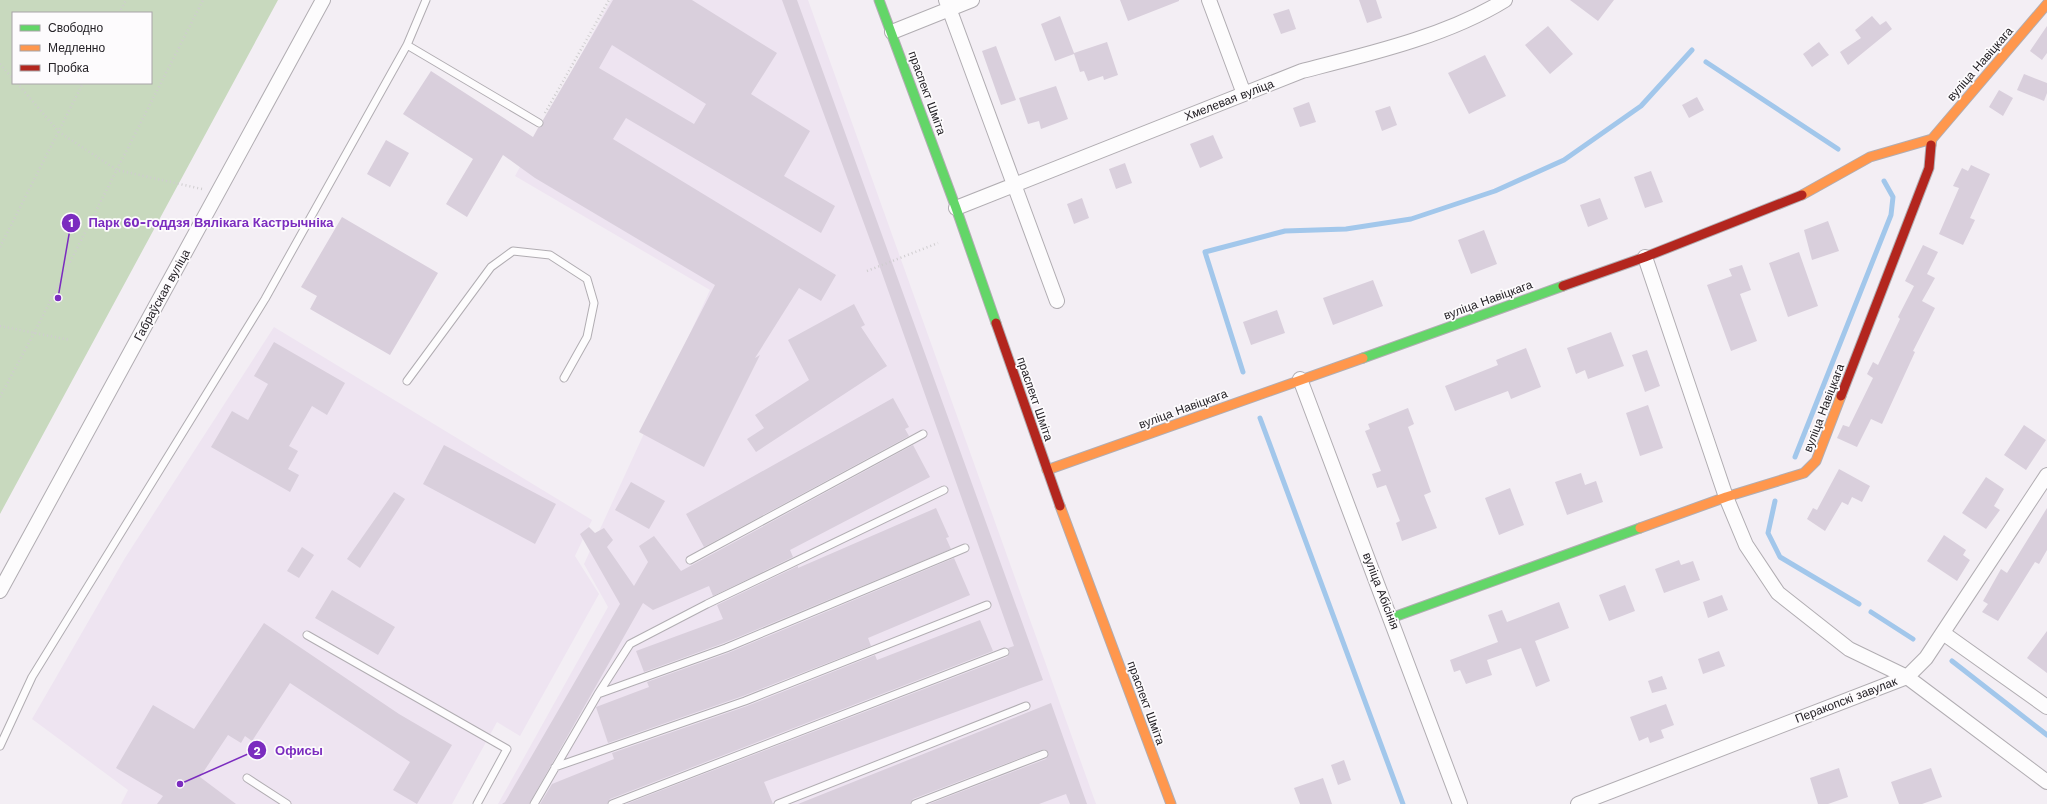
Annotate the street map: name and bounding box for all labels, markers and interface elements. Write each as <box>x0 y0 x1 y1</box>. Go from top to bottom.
legend <box>12 12 152 84</box>
text: Свободно <box>48 21 103 35</box>
street label: вуліца Навіцкага <box>1944 24 2016 104</box>
text: Медленно <box>48 41 105 55</box>
street label: праспект Шміта <box>905 49 949 137</box>
text: Пробка <box>48 61 89 75</box>
street label: Хмелевая вуліца <box>1182 76 1276 124</box>
callout: Парк 60-годдзя Вялікага Кастрычніка <box>61 210 342 235</box>
text: Парк 60-годдзя Вялікага Кастрычніка <box>88 215 334 230</box>
text: 1 <box>68 216 74 230</box>
street label: Габраўская вуліца <box>131 246 193 343</box>
street label: вуліца Навіцкага <box>1442 277 1535 323</box>
street label: праспект Шміта <box>1014 355 1056 443</box>
street label: вуліца Навіцкага <box>1801 362 1847 454</box>
street label: вуліца Навіцкага <box>1137 386 1230 432</box>
street label: вуліца Абісінія <box>1360 551 1402 631</box>
street label: праспект Шміта <box>1124 659 1168 747</box>
street label: Перакопскі завулак <box>1793 674 1900 726</box>
callout: Офисы <box>247 738 331 763</box>
text: Офисы <box>275 743 323 758</box>
text: 2 <box>253 744 261 758</box>

